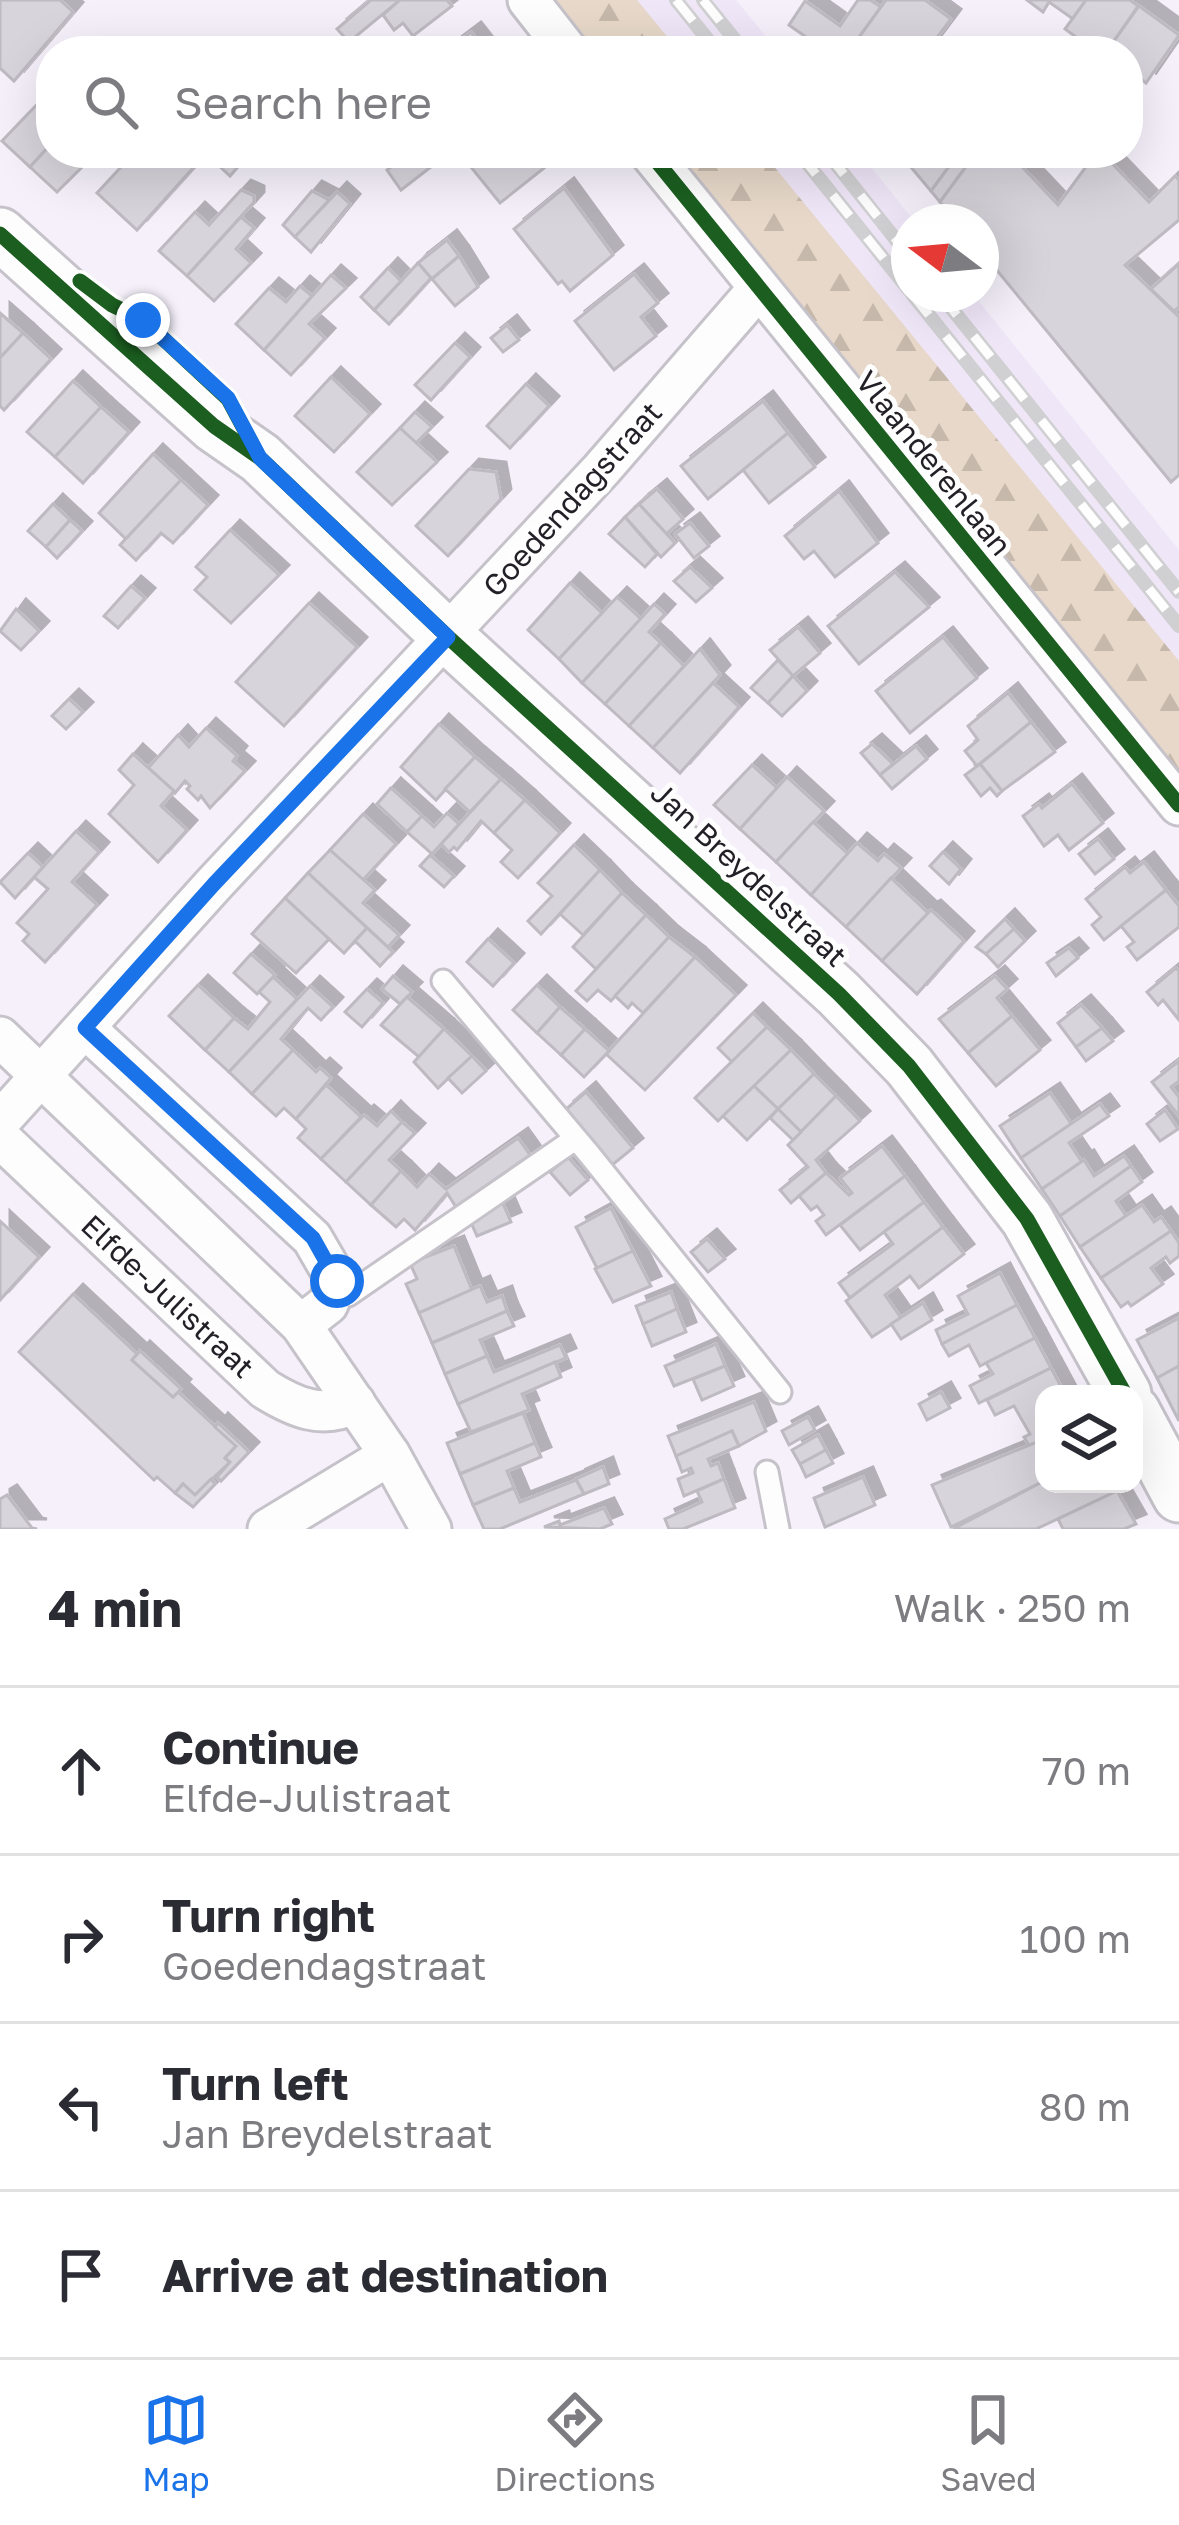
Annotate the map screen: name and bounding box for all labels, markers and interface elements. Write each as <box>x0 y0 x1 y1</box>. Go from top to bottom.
search box <box>36 36 1143 168</box>
icon: search <box>78 69 144 135</box>
text: Search here <box>174 75 432 129</box>
north arrow <box>891 204 999 312</box>
route end <box>116 293 170 347</box>
street label: Vlaanderenlaan <box>849 363 1019 563</box>
street label: Goedendagstraat <box>475 394 669 604</box>
street label: Jan Breydelstraat <box>644 774 854 974</box>
street label: Elfde-Julistraat <box>74 1207 262 1385</box>
route start <box>310 1254 364 1308</box>
map controls <box>1035 1385 1143 1493</box>
button: layers <box>1035 1385 1143 1493</box>
text: 4 min <box>48 1577 182 1638</box>
text: Walk · 250 m <box>894 1584 1131 1631</box>
text: Continue <box>162 1720 359 1774</box>
icon: ahead <box>48 1738 114 1804</box>
text: 70 m <box>1042 1747 1131 1794</box>
text: Elfde-Julistraat <box>162 1774 451 1821</box>
text: Turn right <box>162 1888 375 1942</box>
icon: right <box>48 1906 114 1972</box>
text: 100 m <box>1019 1915 1131 1962</box>
text: Goedendagstraat <box>162 1942 486 1989</box>
text: Turn left <box>162 2056 349 2110</box>
icon: left <box>48 2074 114 2140</box>
text: 80 m <box>1039 2083 1131 2130</box>
text: Jan Breydelstraat <box>162 2110 493 2157</box>
icon: arrive <box>48 2242 114 2308</box>
text: Arrive at destination <box>162 2248 608 2302</box>
tab: Map <box>142 2387 210 2498</box>
tab: Directions <box>494 2387 656 2498</box>
tab: Saved <box>940 2387 1037 2498</box>

